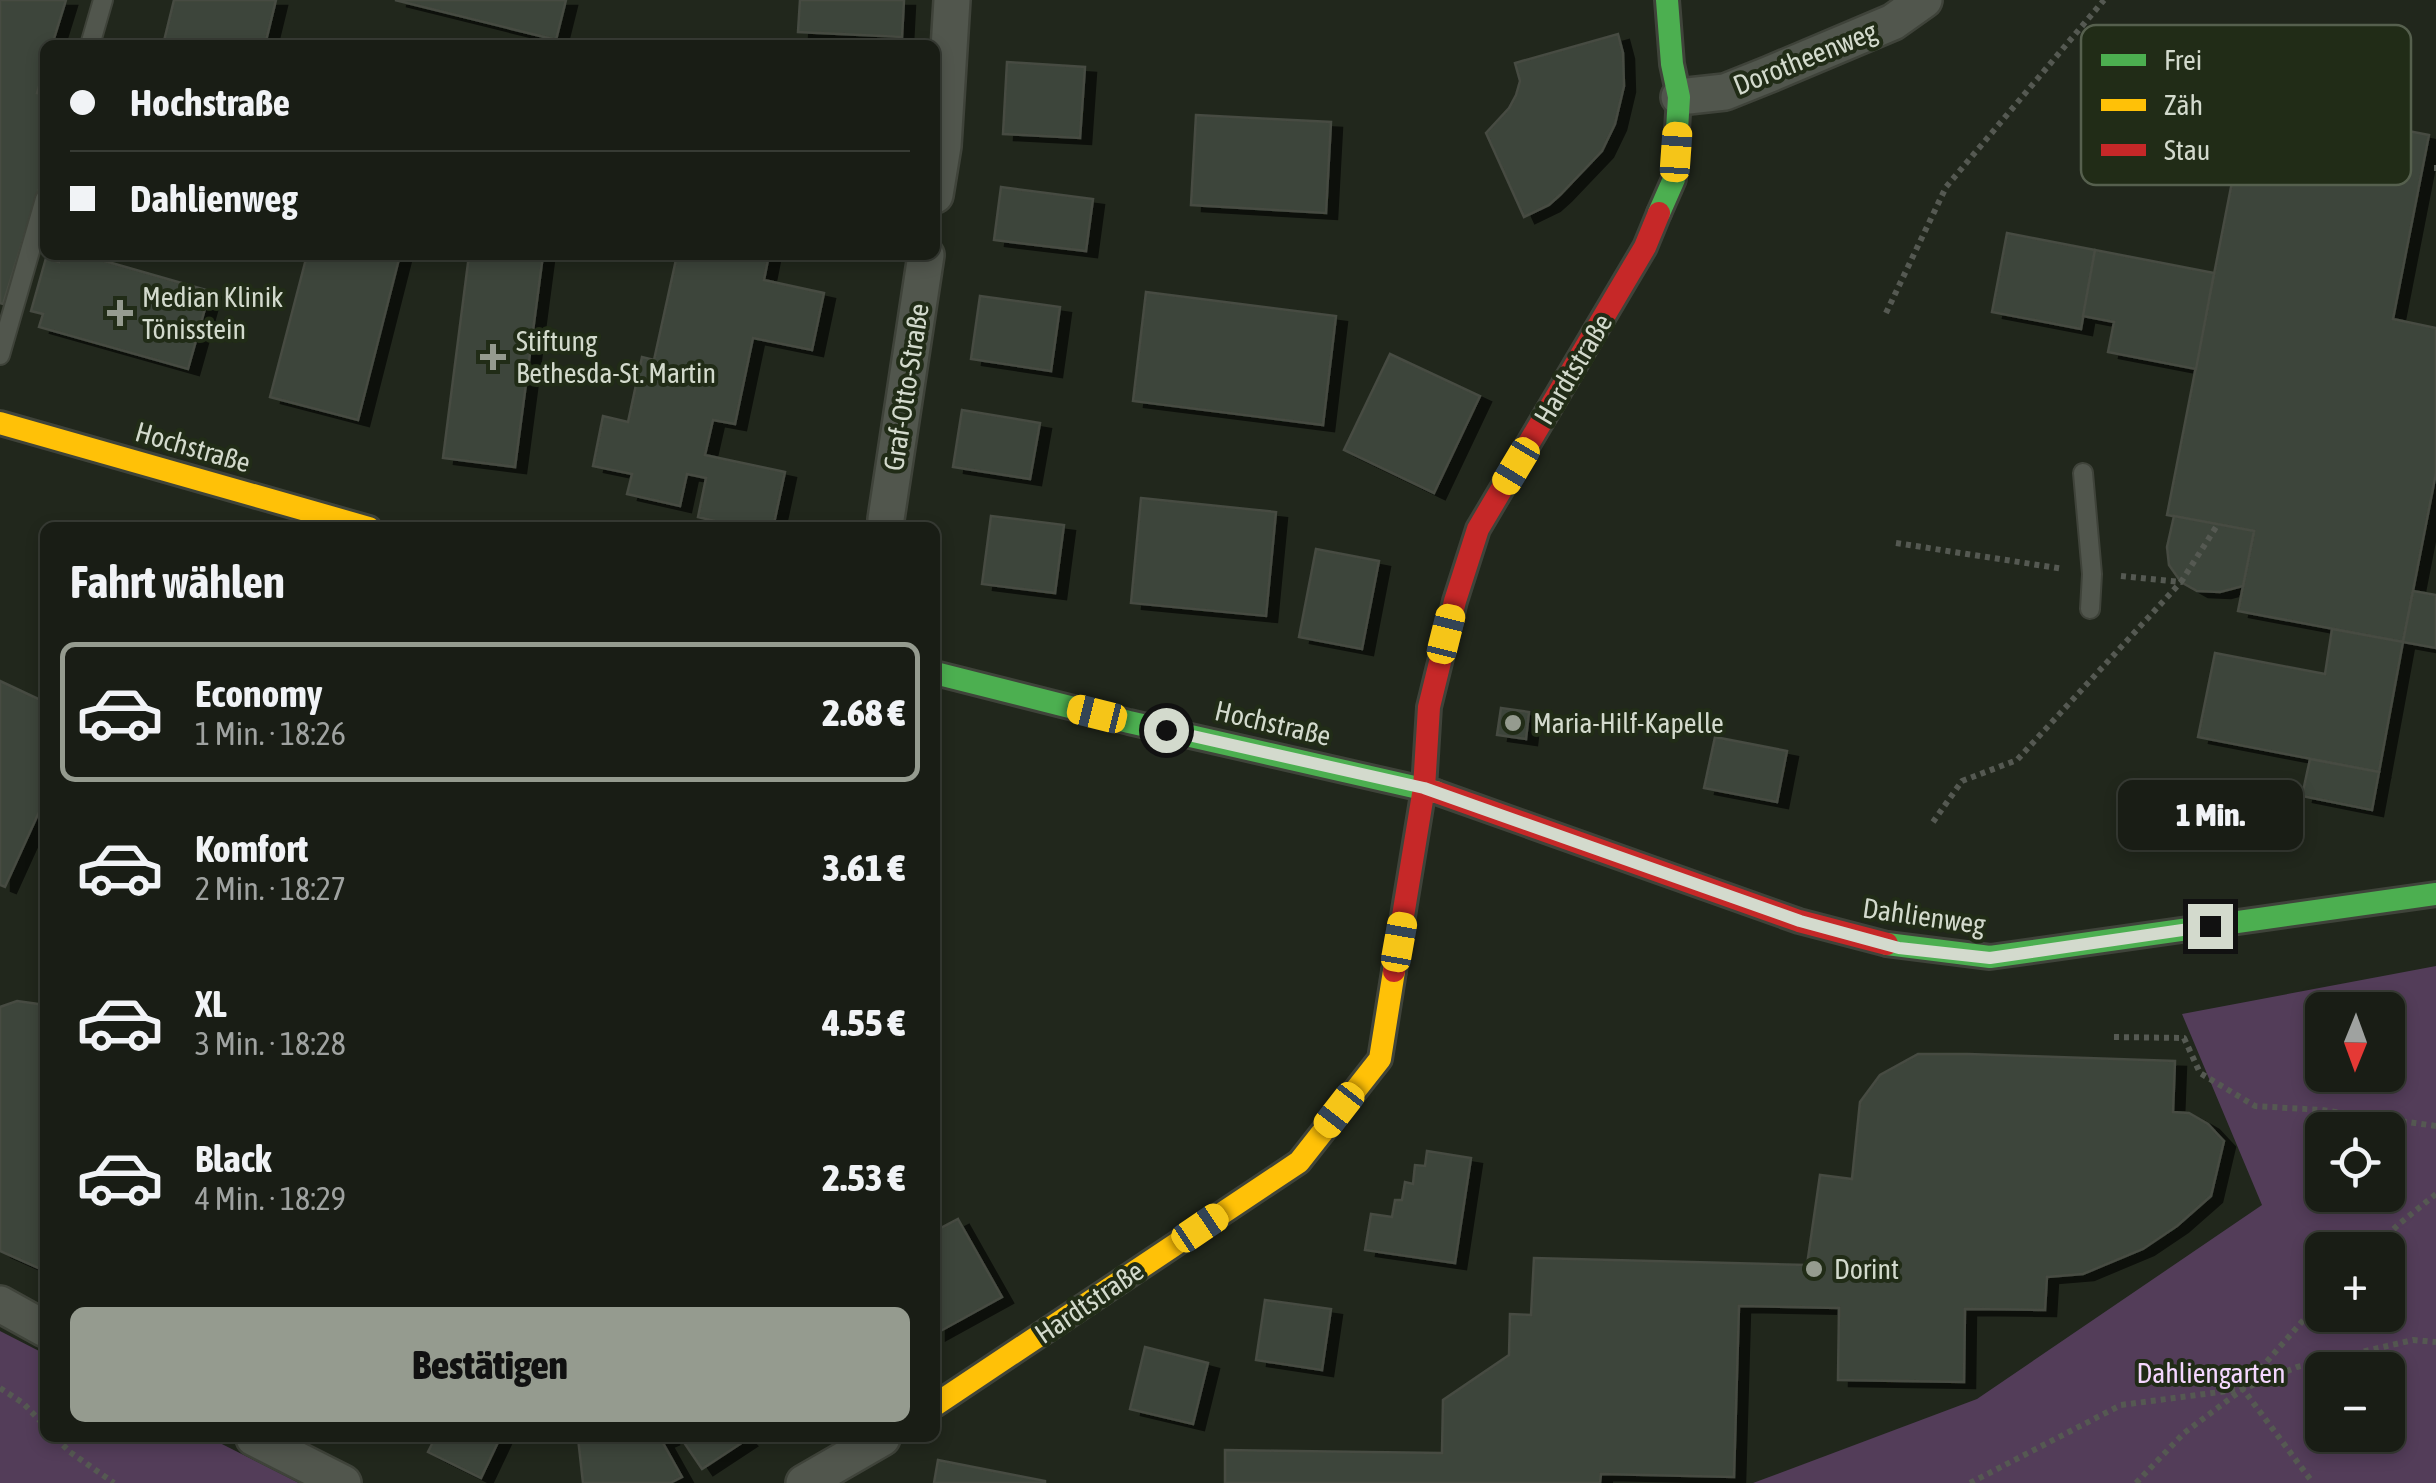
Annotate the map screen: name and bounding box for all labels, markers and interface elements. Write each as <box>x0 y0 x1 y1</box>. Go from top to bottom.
street label: Dorotheenweg <box>1729 15 1881 101</box>
legend <box>2081 25 2411 185</box>
text: Frei <box>2164 44 2202 76</box>
text: Hochstraße <box>130 81 290 124</box>
text: Zäh <box>2164 89 2203 121</box>
car <box>1659 121 1693 183</box>
text: Stau <box>2164 134 2210 166</box>
text: Dahlienweg <box>130 177 298 220</box>
place label: Median Klinik Tönisstein <box>142 281 283 345</box>
marker: Median Klinik Tönisstein <box>107 300 133 326</box>
street label: Graf-Otto-Straße <box>877 301 935 473</box>
street label: Hardtstraße <box>1527 308 1619 430</box>
place label: Stiftung Bethesda-St. Martin <box>516 325 716 389</box>
marker: Stiftung Bethesda-St. Martin <box>480 344 506 370</box>
street label: Hochstraße <box>132 415 254 479</box>
car <box>1488 433 1544 499</box>
text: Fahrt wählen <box>70 556 285 608</box>
car <box>1424 601 1468 667</box>
icon: car <box>75 667 165 757</box>
text: Economy <box>195 672 322 715</box>
text: 2.68 € <box>822 691 905 734</box>
car <box>1064 692 1130 736</box>
street label: Hochstraße <box>1212 694 1334 752</box>
place label: Maria-Hilf-Kapelle <box>1533 707 1724 739</box>
route start <box>1144 708 1189 753</box>
marker: Maria-Hilf-Kapelle <box>1502 712 1524 734</box>
text: 1 Min. · 18:26 <box>195 715 346 752</box>
callout: 1 Min. <box>2118 781 2302 851</box>
text: 1 Min. <box>2176 796 2245 833</box>
icon: car <box>75 822 165 912</box>
text: Komfort <box>195 827 308 870</box>
text: 3.61 € <box>822 846 905 889</box>
text: 2 Min. · 18:27 <box>195 870 346 907</box>
street label: Dahlienweg <box>1861 892 1987 940</box>
route end <box>2188 904 2233 949</box>
car <box>1379 910 1419 974</box>
icon: car <box>75 977 165 1067</box>
text: XL <box>195 982 227 1025</box>
north arrow <box>2305 992 2405 1092</box>
map controls <box>2305 992 2405 1452</box>
text: 4.55 € <box>822 1001 905 1044</box>
text: 3 Min. · 18:28 <box>195 1025 346 1062</box>
car <box>1309 1077 1369 1143</box>
button: locate <box>2305 1112 2405 1212</box>
icon: car <box>75 1132 165 1222</box>
text: Black <box>195 1137 272 1180</box>
text: 2.53 € <box>822 1156 905 1199</box>
text: 4 Min. · 18:29 <box>195 1180 346 1217</box>
car <box>1167 1199 1233 1257</box>
button: + <box>2305 1232 2405 1332</box>
place label: Dorint <box>1834 1253 1899 1285</box>
street label: Hardtstraße <box>1029 1254 1149 1350</box>
marker: Dorint <box>1803 1258 1825 1280</box>
button: Bestätigen <box>70 1307 910 1422</box>
button: − <box>2305 1352 2405 1452</box>
park label: Dahliengarten <box>2137 1357 2286 1389</box>

